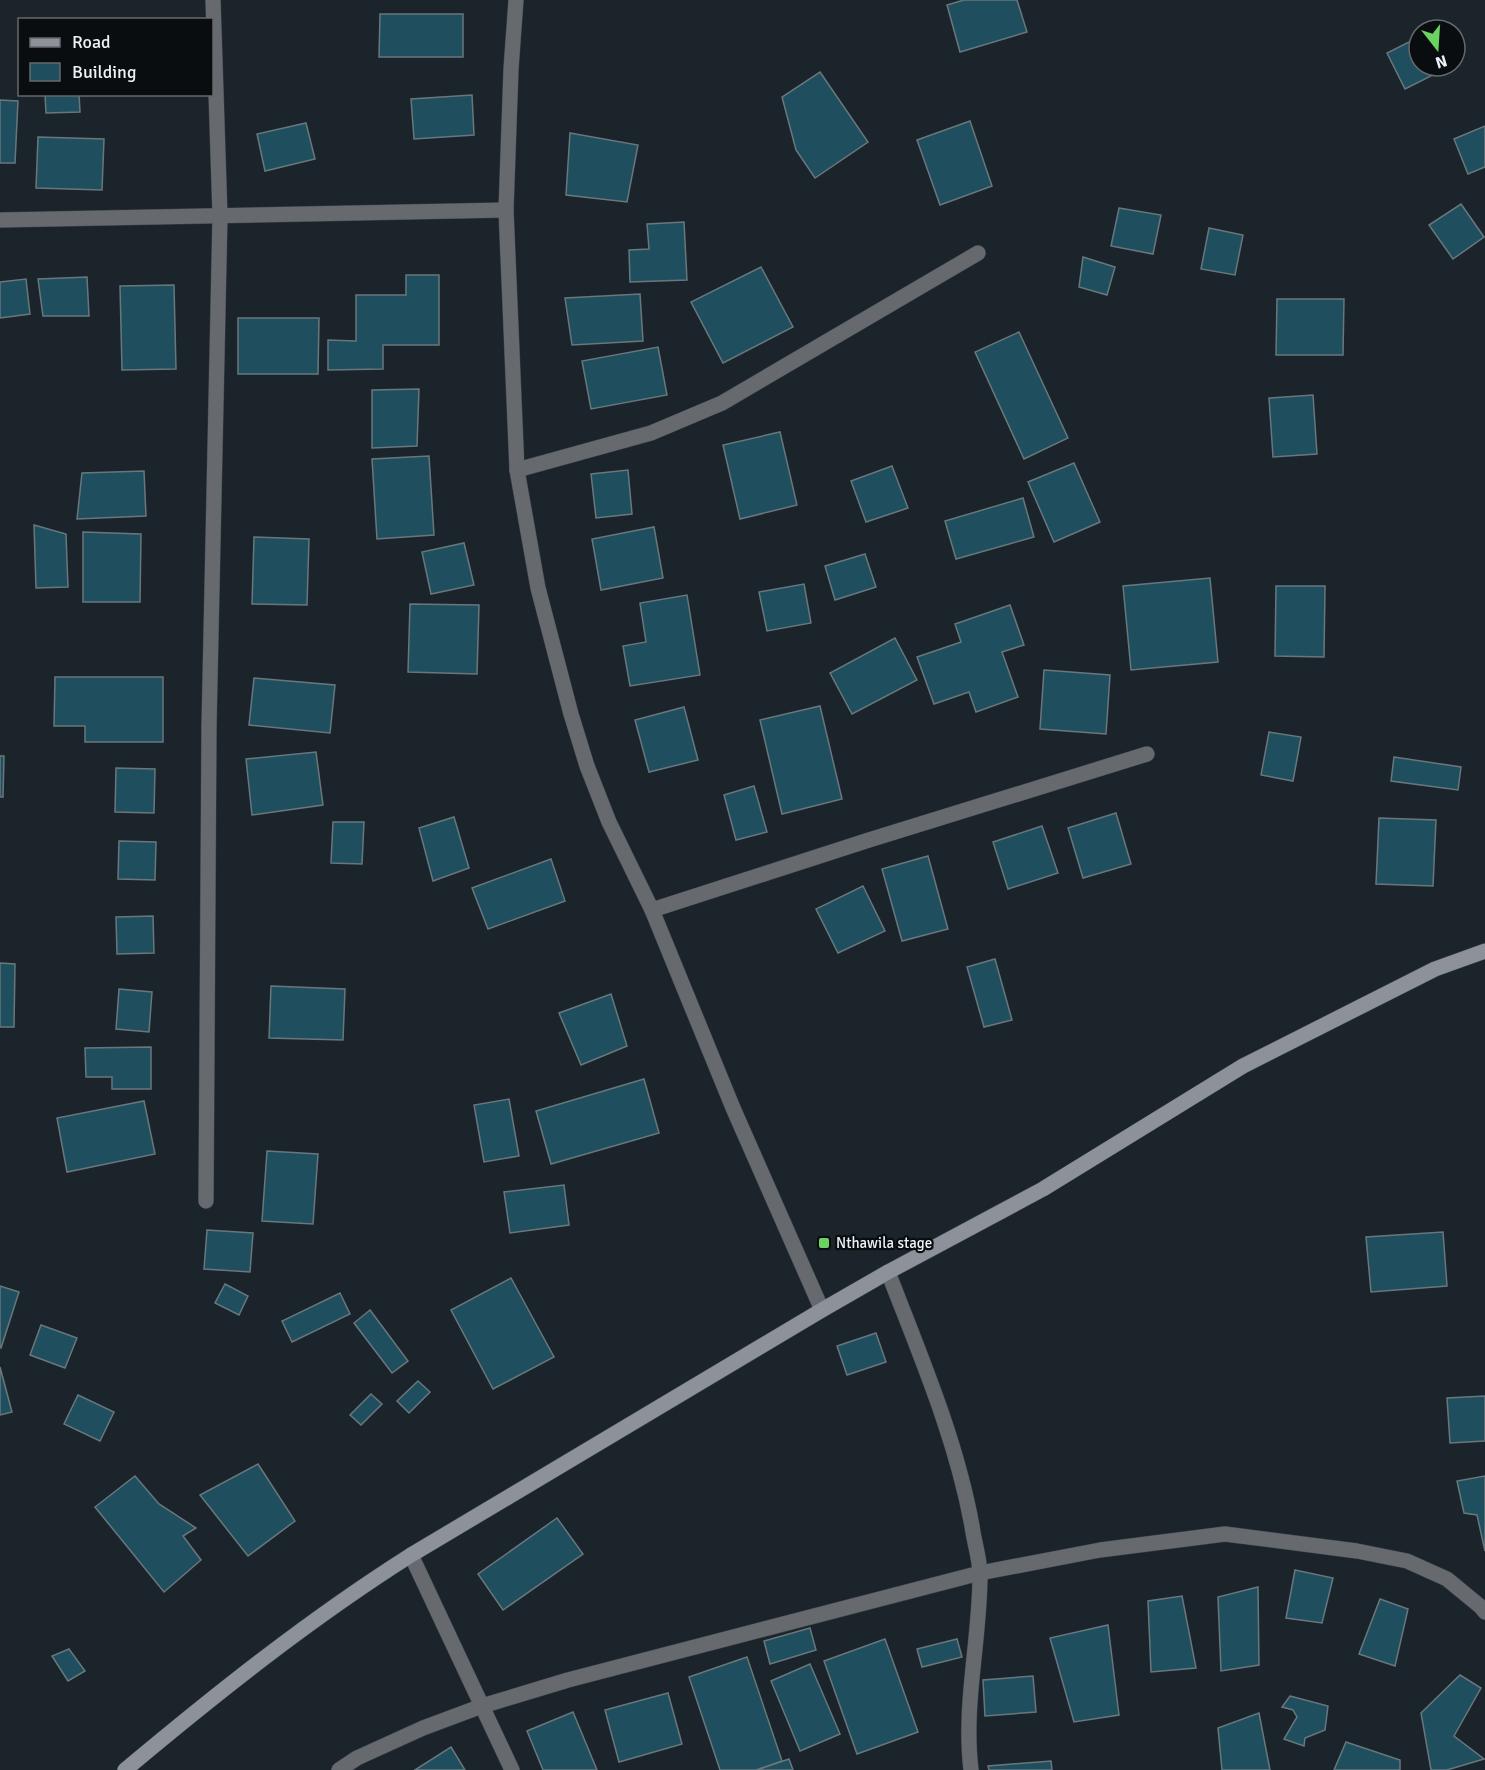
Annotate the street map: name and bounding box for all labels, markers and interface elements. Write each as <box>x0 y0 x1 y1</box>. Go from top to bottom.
legend <box>18 18 213 96</box>
north arrow <box>1407 18 1467 78</box>
text: Road <box>72 31 111 53</box>
text: N <box>1433 50 1449 73</box>
text: Building <box>72 61 136 83</box>
place label: Nthawila stage <box>836 1234 932 1252</box>
marker: Nthawila stage <box>817 1236 831 1250</box>

